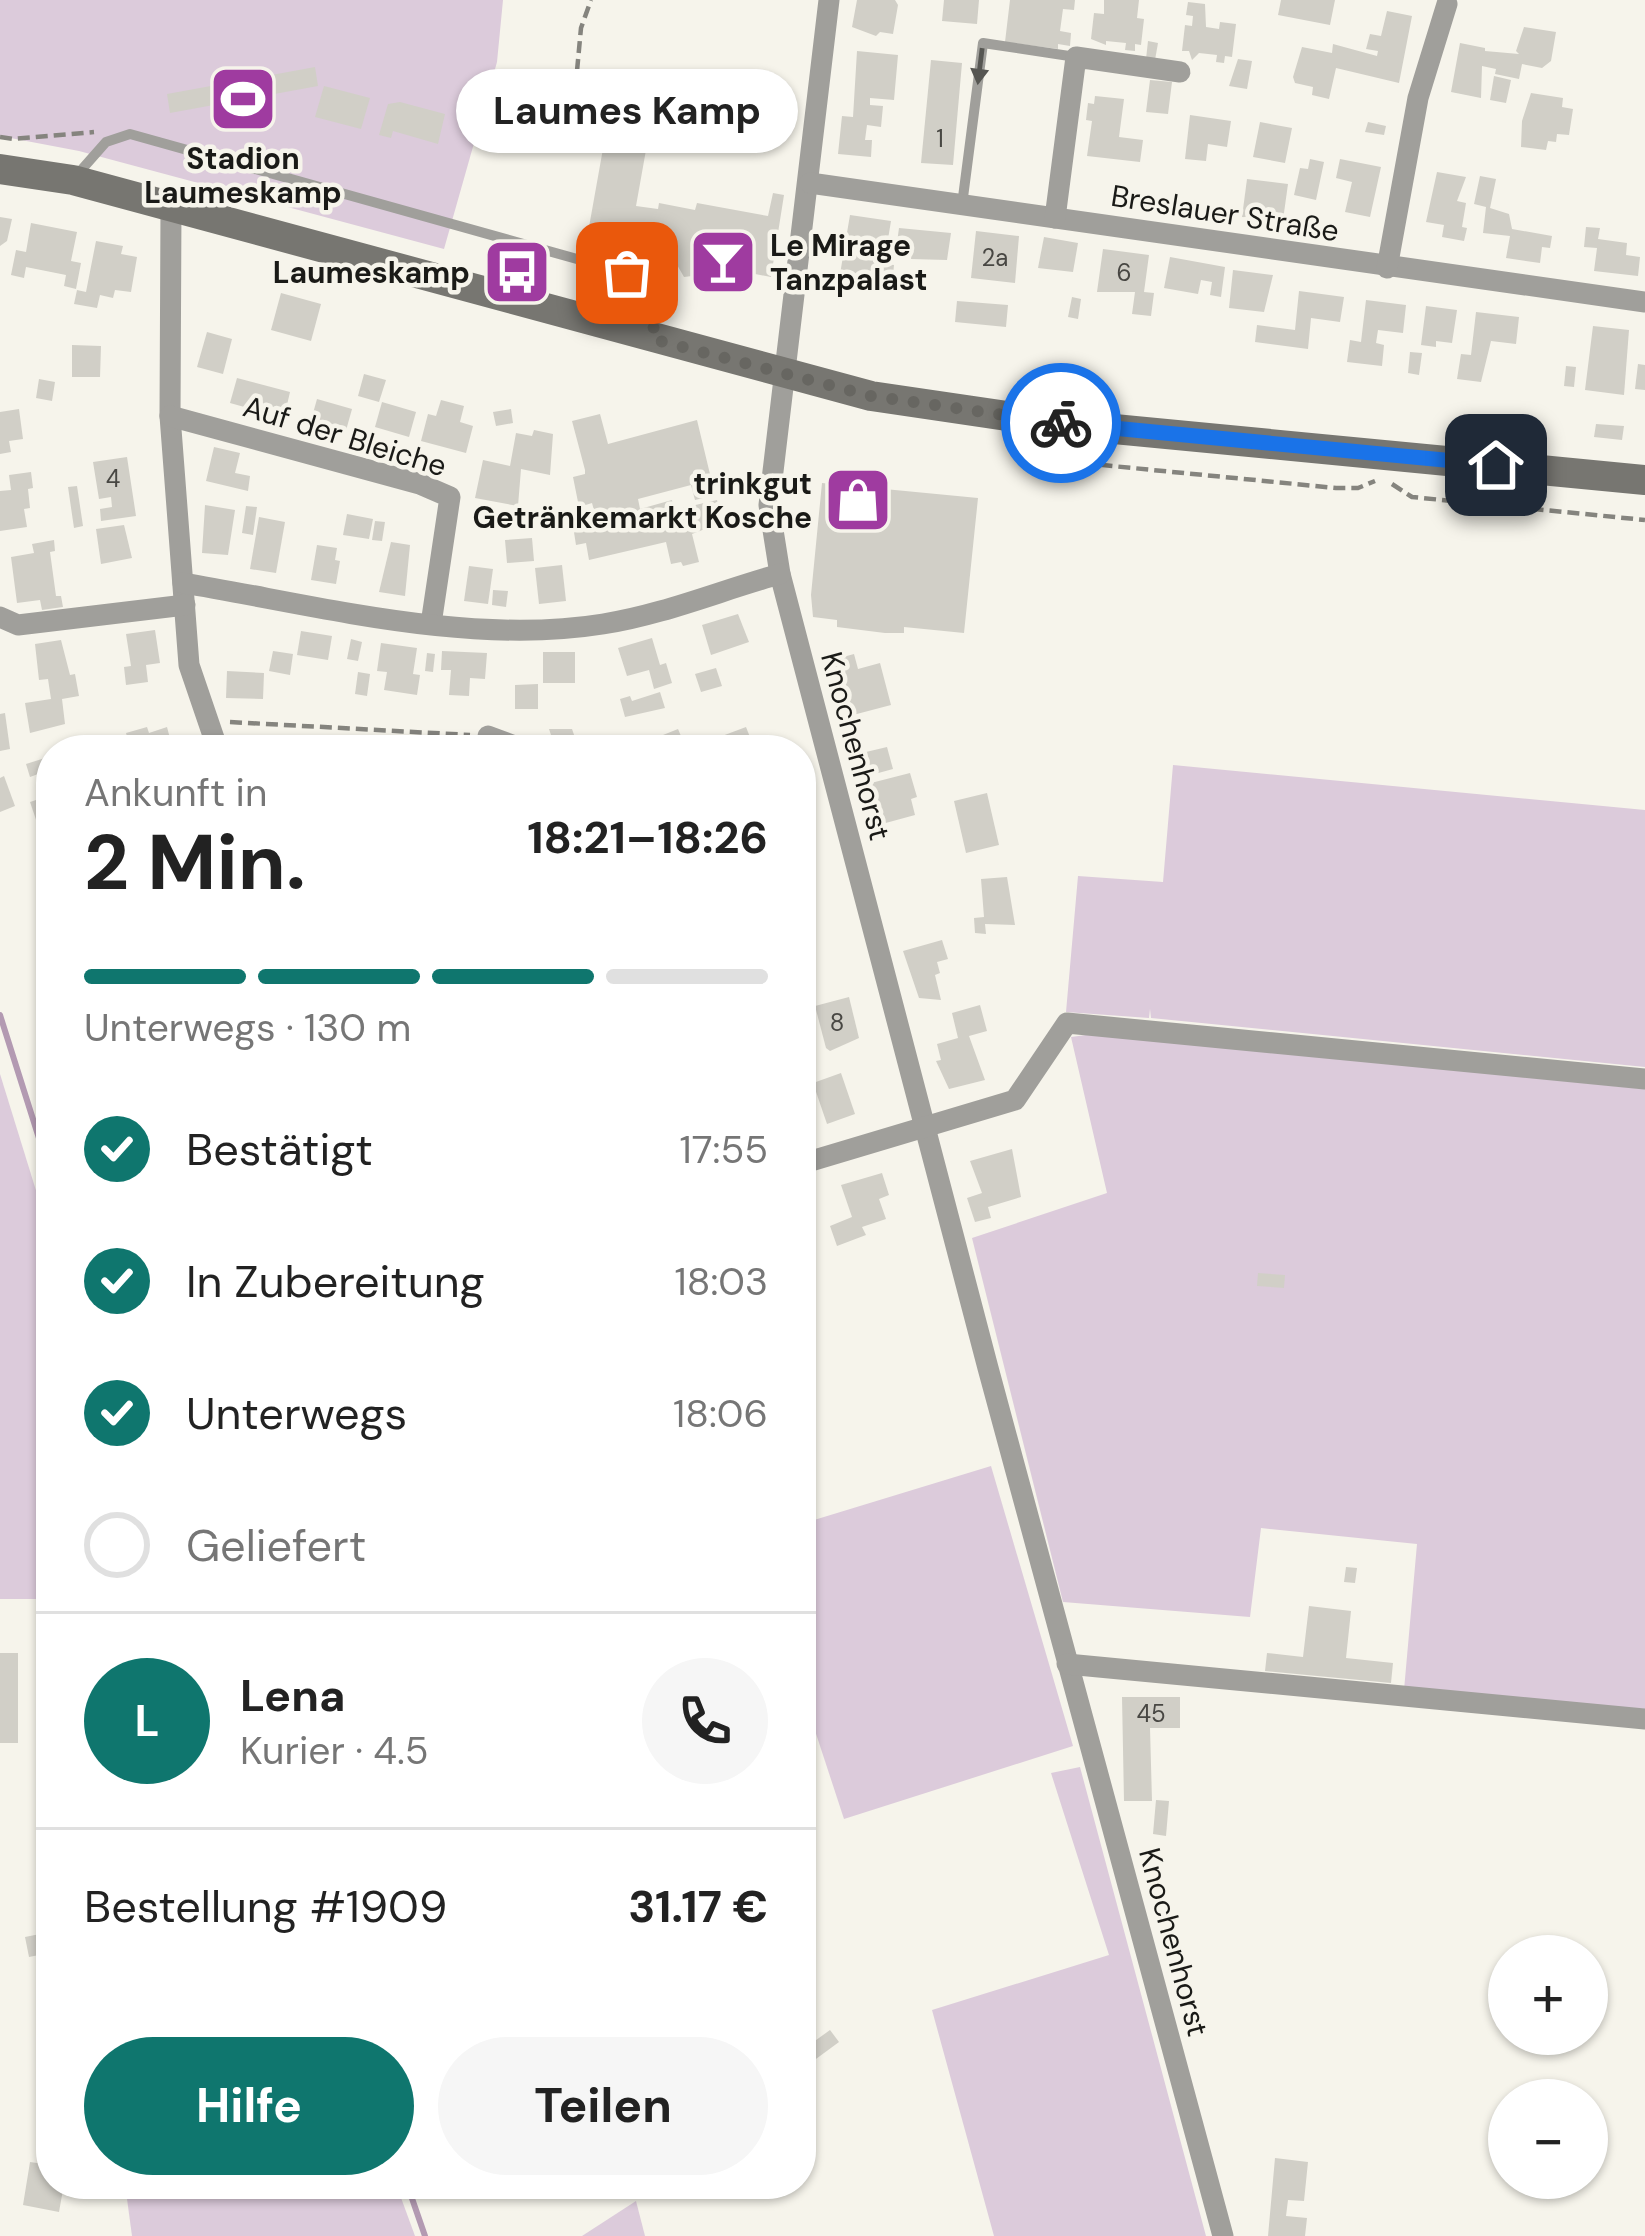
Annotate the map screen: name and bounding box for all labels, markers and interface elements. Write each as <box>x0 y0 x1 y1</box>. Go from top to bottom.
one-way arrow <box>970 48 989 85</box>
sports icon: Stadion Laumeskamp <box>208 64 278 134</box>
callout: Laumes Kamp <box>456 69 798 153</box>
text: Laumes Kamp <box>493 85 761 136</box>
house number: 1 <box>936 123 944 154</box>
place label: Stadion Laumeskamp <box>144 139 342 212</box>
street label: Breslauer Straße <box>1108 176 1342 250</box>
pin <box>576 222 678 324</box>
place label: Le Mirage Tanzpalast <box>770 226 927 299</box>
bar icon: Le Mirage Tanzpalast <box>688 227 758 297</box>
bus stop icon: Laumeskamp <box>482 237 552 307</box>
icon: bag <box>594 240 660 306</box>
house number: 2a <box>982 242 1008 273</box>
place label: Laumeskamp <box>273 253 470 292</box>
house number: 6 <box>1116 257 1132 288</box>
courier <box>1001 363 1121 483</box>
street label: Auf der Bleiche <box>239 387 451 485</box>
icon: bike <box>1028 390 1094 456</box>
pin <box>1445 414 1547 516</box>
icon: home <box>1463 432 1529 498</box>
house number: 4 <box>106 463 120 494</box>
place label: trinkgut Getränkemarkt Kosche <box>472 464 812 537</box>
shop icon: trinkgut Getränkemarkt Kosche <box>823 465 893 535</box>
street label: Knochenhorst <box>812 647 900 845</box>
text: Ankunft in <box>84 767 267 818</box>
text: 18:21–18:26 <box>527 808 768 867</box>
text: 2 Min. <box>84 812 306 913</box>
text: Unterwegs · 130 m <box>84 1002 411 1053</box>
house number: 8 <box>830 1007 844 1038</box>
icon: check <box>84 1116 150 1182</box>
text: Bestätigt <box>186 1120 373 1179</box>
text: 17:55 <box>680 1124 768 1175</box>
icon: check <box>84 1248 150 1314</box>
text: In Zubereitung <box>186 1252 485 1311</box>
text: 18:03 <box>675 1256 768 1307</box>
icon: check <box>84 1380 150 1446</box>
text: Unterwegs <box>186 1384 407 1443</box>
text: 18:06 <box>673 1388 768 1439</box>
text: Geliefert <box>186 1516 366 1575</box>
button: phone <box>642 1658 768 1784</box>
text: Lena <box>240 1666 345 1725</box>
text: L <box>134 1691 160 1750</box>
house number: 45 <box>1136 1698 1166 1729</box>
text: Kurier · 4.5 <box>240 1725 429 1776</box>
street label: Knochenhorst <box>1130 1843 1218 2041</box>
text: Bestellung #1909 <box>84 1877 447 1936</box>
text: 31.17 € <box>628 1877 768 1936</box>
map controls <box>1488 1935 1608 2199</box>
button: + <box>1488 1935 1608 2055</box>
button: Hilfe <box>84 2037 414 2175</box>
button: Teilen <box>438 2037 768 2175</box>
button: − <box>1488 2079 1608 2199</box>

